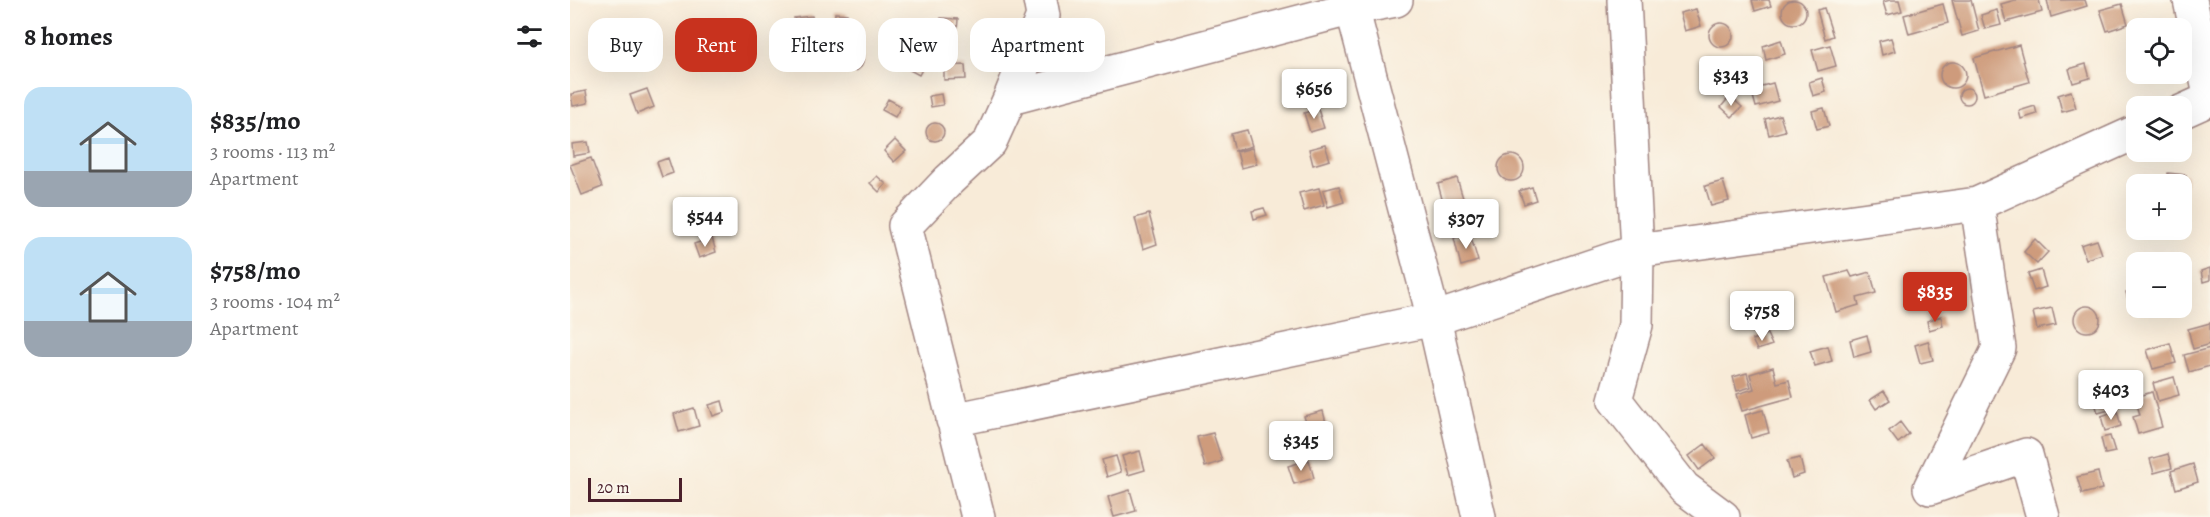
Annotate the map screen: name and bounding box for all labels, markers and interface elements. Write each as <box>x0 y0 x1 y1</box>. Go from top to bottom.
chip: Buy <box>588 18 663 72</box>
chip: Rent <box>675 18 757 72</box>
chip: Filters <box>769 18 866 72</box>
chip: New <box>878 18 958 72</box>
chip: Apartment <box>970 18 1105 72</box>
map controls <box>2126 18 2192 318</box>
button: locate <box>2126 18 2192 84</box>
text: 8 homes <box>24 19 113 54</box>
icon: filters <box>513 20 546 53</box>
pin: $343 <box>1695 56 1767 107</box>
text: $343 <box>1713 62 1749 89</box>
pin: $656 <box>1278 69 1350 120</box>
text: $656 <box>1296 75 1332 102</box>
button: layers <box>2126 96 2192 162</box>
text: $835/mo <box>210 103 301 138</box>
icon: home <box>72 111 144 183</box>
text: 3 rooms · 113 m² <box>210 138 335 165</box>
text: Apartment <box>210 165 299 192</box>
button: + <box>2126 174 2192 240</box>
pin: $544 <box>669 197 741 248</box>
pin: $307 <box>1430 199 1502 250</box>
text: $544 <box>687 203 723 230</box>
text: $307 <box>1448 205 1484 232</box>
button: − <box>2126 252 2192 318</box>
text: $758/mo <box>210 253 301 288</box>
icon: home <box>72 261 144 333</box>
pin: $835 <box>1899 272 1971 323</box>
text: $835 <box>1917 278 1953 305</box>
text: 3 rooms · 104 m² <box>210 288 340 315</box>
pin: $758 <box>1726 291 1798 342</box>
text: $758 <box>1744 297 1780 324</box>
text: Apartment <box>210 315 299 342</box>
pin: $403 <box>2075 370 2147 421</box>
text: $403 <box>2092 376 2130 403</box>
pin: $345 <box>1265 421 1337 472</box>
text: $345 <box>1283 427 1319 454</box>
scale bar <box>588 475 682 502</box>
text: 20 m <box>597 477 630 499</box>

